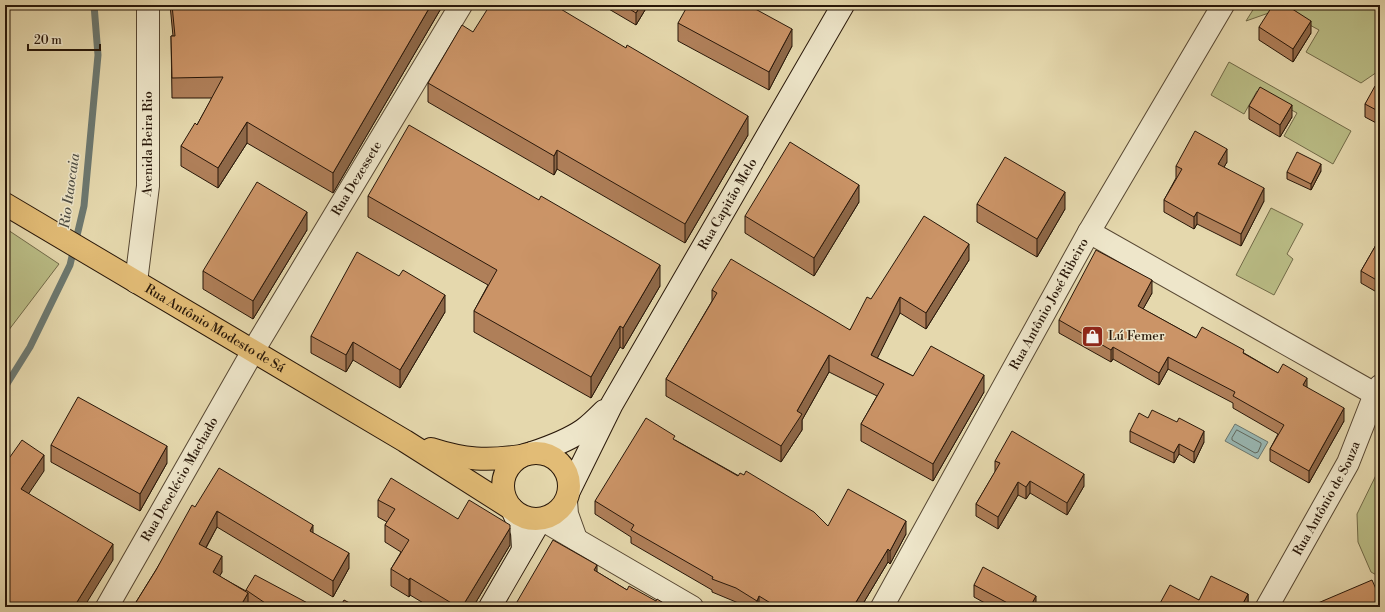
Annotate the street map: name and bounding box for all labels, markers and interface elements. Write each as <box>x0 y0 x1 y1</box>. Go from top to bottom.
scale bar <box>28 26 100 52</box>
text: 20 m <box>34 33 62 48</box>
street label: Avenida Beira Rio <box>139 91 156 198</box>
street label: Rua Dezessete <box>328 138 385 219</box>
water label: Rio Itaocaia <box>56 152 84 231</box>
street label: Rua Capitão Melo <box>695 155 761 253</box>
street label: Rua Antônio José Ribeiro <box>1006 235 1092 373</box>
street label: Rua Antônio Modesto de Sá <box>142 281 288 376</box>
shop icon: Lú Femer <box>1079 323 1105 349</box>
place label: Lú Femer <box>1108 328 1165 344</box>
street label: Rua Deoclécio Machado <box>138 414 222 545</box>
street label: Rua Antônio de Souza <box>1289 439 1364 559</box>

